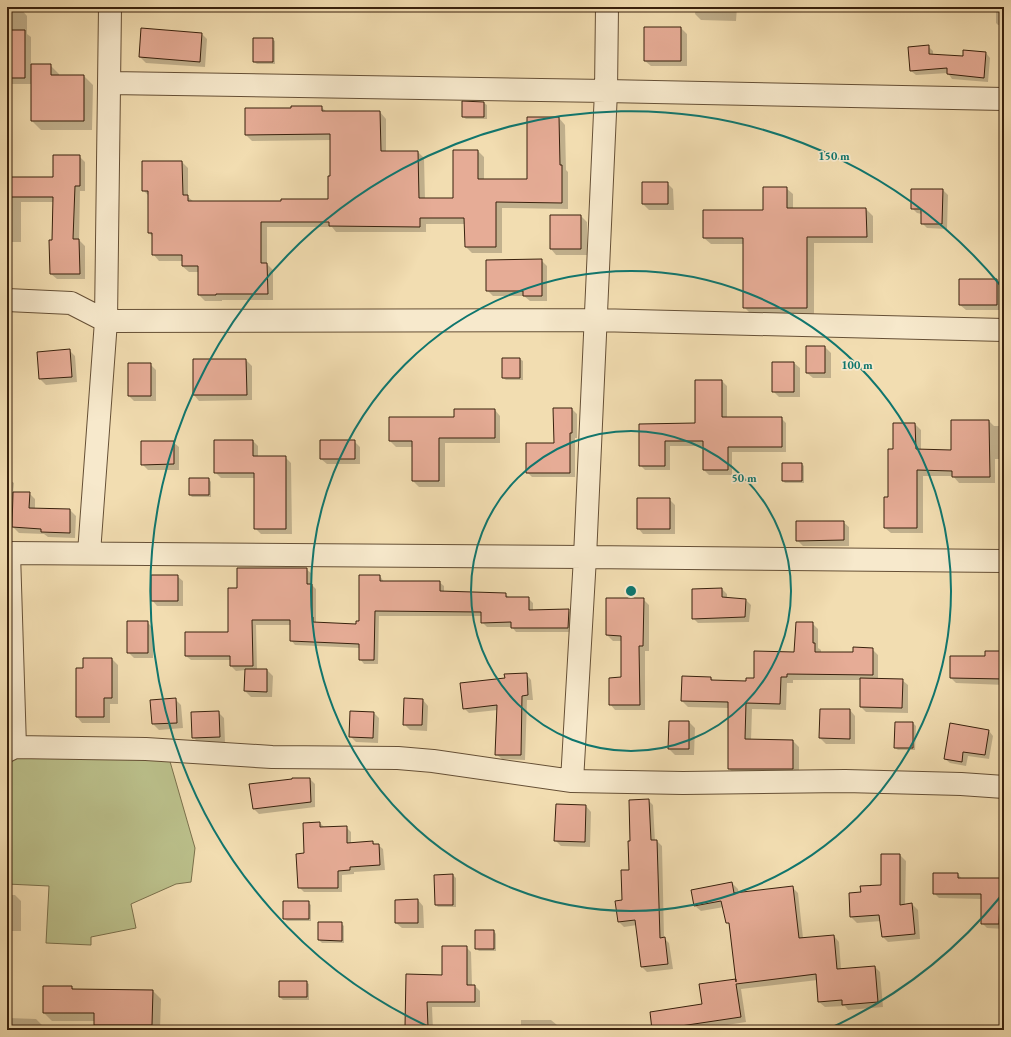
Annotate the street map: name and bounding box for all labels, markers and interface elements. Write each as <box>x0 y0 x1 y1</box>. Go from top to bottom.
text: 150 m <box>818 148 850 164</box>
text: 100 m <box>841 357 873 373</box>
text: 50 m <box>731 470 757 486</box>
centre of rings <box>624 584 638 598</box>

